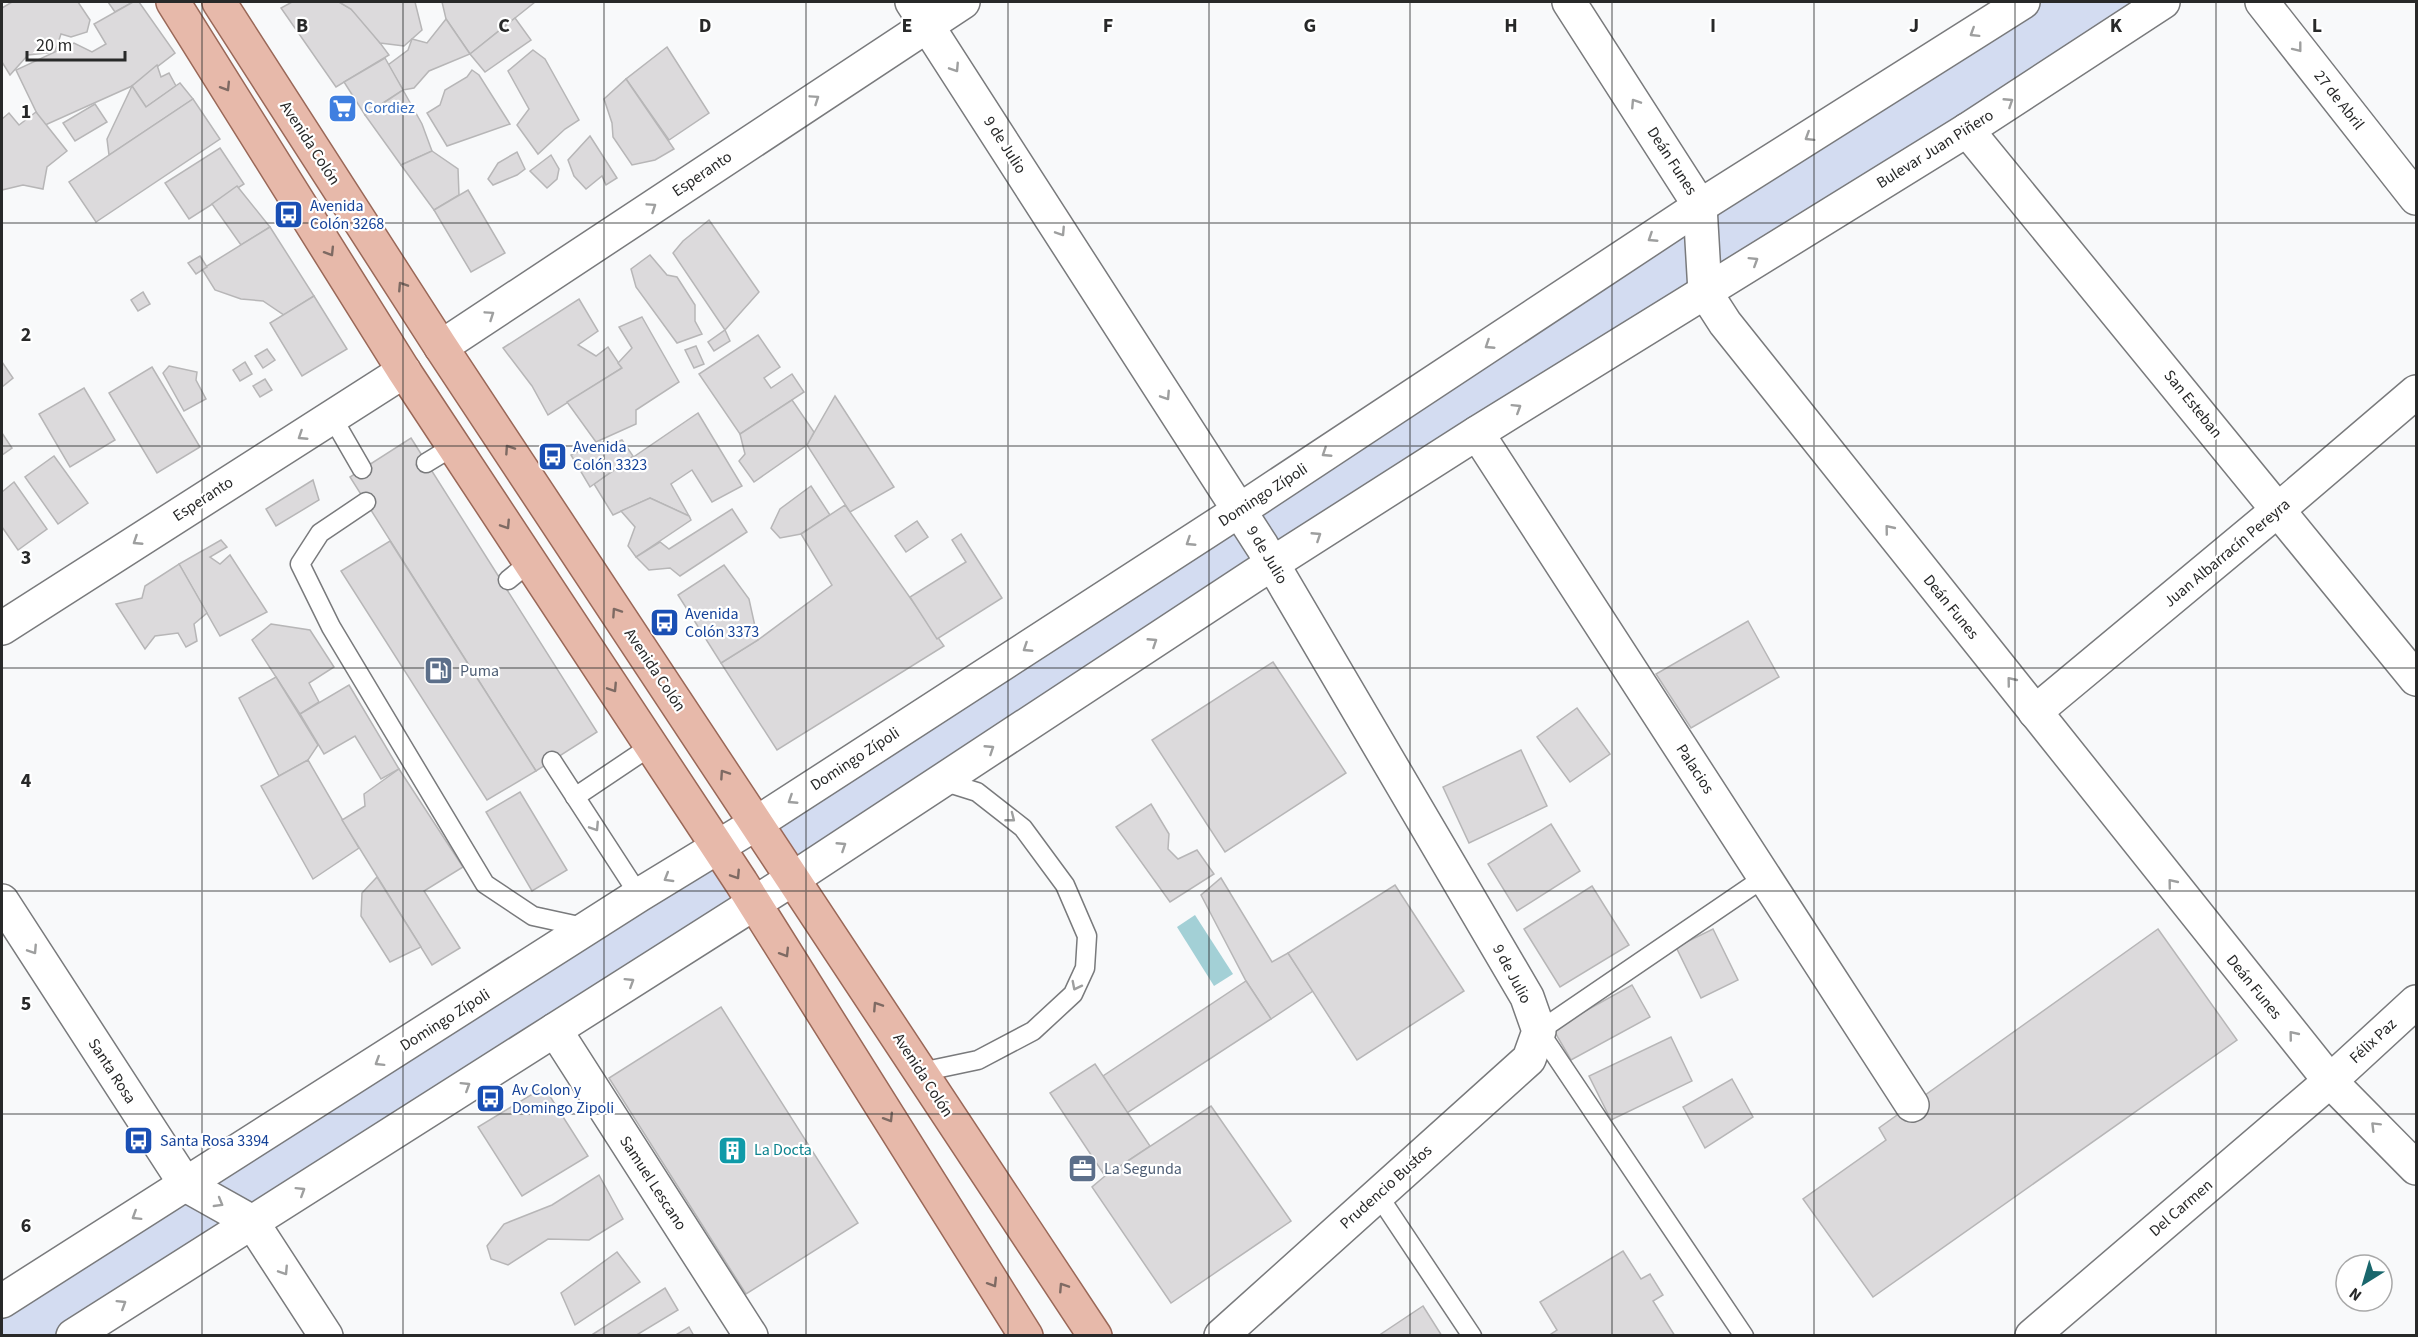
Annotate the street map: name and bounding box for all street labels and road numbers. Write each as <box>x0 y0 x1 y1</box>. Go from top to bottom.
street label: 27 de Abril <box>2309 66 2369 134</box>
street label: Avenida Colón <box>275 97 345 189</box>
street label: Bulevar Juan Piñero <box>1872 104 1998 194</box>
street label: 9 de Julio <box>978 112 1032 178</box>
street label: Deán Funes <box>1642 123 1702 200</box>
street label: Esperanto <box>668 146 736 202</box>
street label: San Esteban <box>2159 365 2227 443</box>
street label: Domingo Zípoli <box>1214 458 1312 532</box>
street label: Esperanto <box>169 471 237 527</box>
street label: Juan Albarracín Pereyra <box>2159 494 2295 612</box>
street label: 9 de Julio <box>1241 522 1293 588</box>
street label: Deán Funes <box>1918 570 1984 644</box>
street label: Avenida Colón <box>619 624 691 716</box>
street label: Domingo Zípoli <box>806 722 904 796</box>
street label: Palacios <box>1671 740 1719 798</box>
street label: 9 de Julio <box>1487 940 1537 1008</box>
street label: Deán Funes <box>2221 950 2287 1024</box>
street label: Domingo Zípoli <box>396 984 494 1056</box>
street label: Félix Paz <box>2345 1013 2402 1069</box>
street label: Avenida Colón <box>888 1029 958 1121</box>
street label: Santa Rosa <box>83 1034 141 1108</box>
street label: Samuel Lescano <box>614 1131 692 1235</box>
street label: Prudencio Bustos <box>1335 1139 1437 1234</box>
street label: Del Carmen <box>2144 1174 2218 1242</box>

